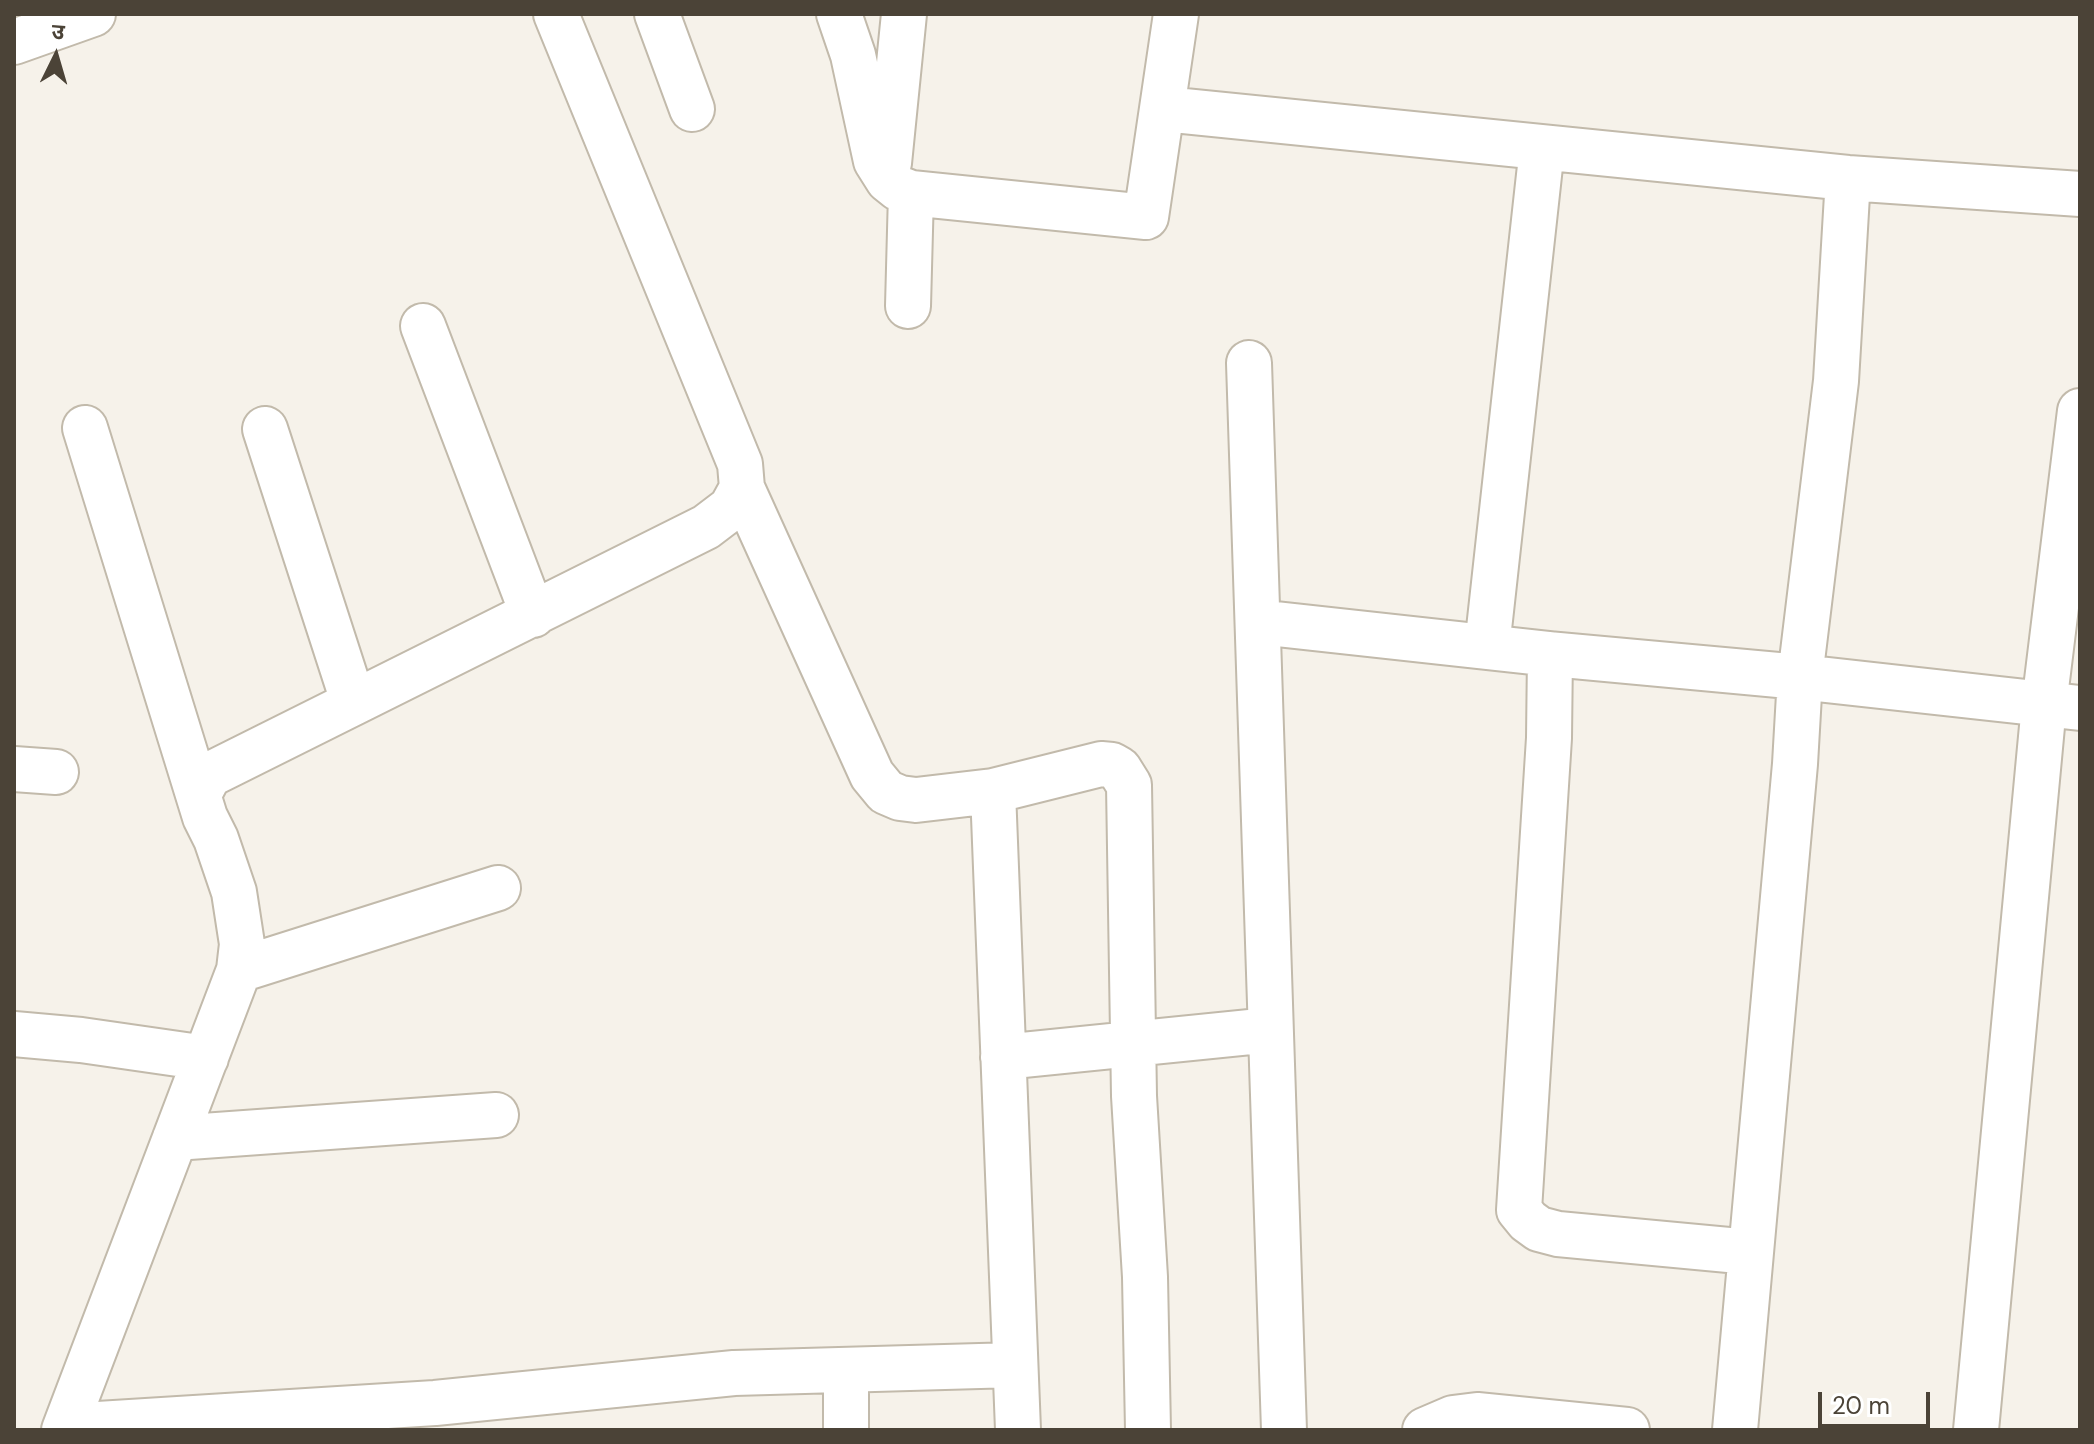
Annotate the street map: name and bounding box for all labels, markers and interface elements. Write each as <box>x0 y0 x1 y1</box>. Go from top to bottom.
north arrow <box>16 16 96 96</box>
text: उ <box>50 17 66 47</box>
scale bar <box>1822 1376 1934 1426</box>
text: 20 m <box>1832 1390 1890 1421</box>

